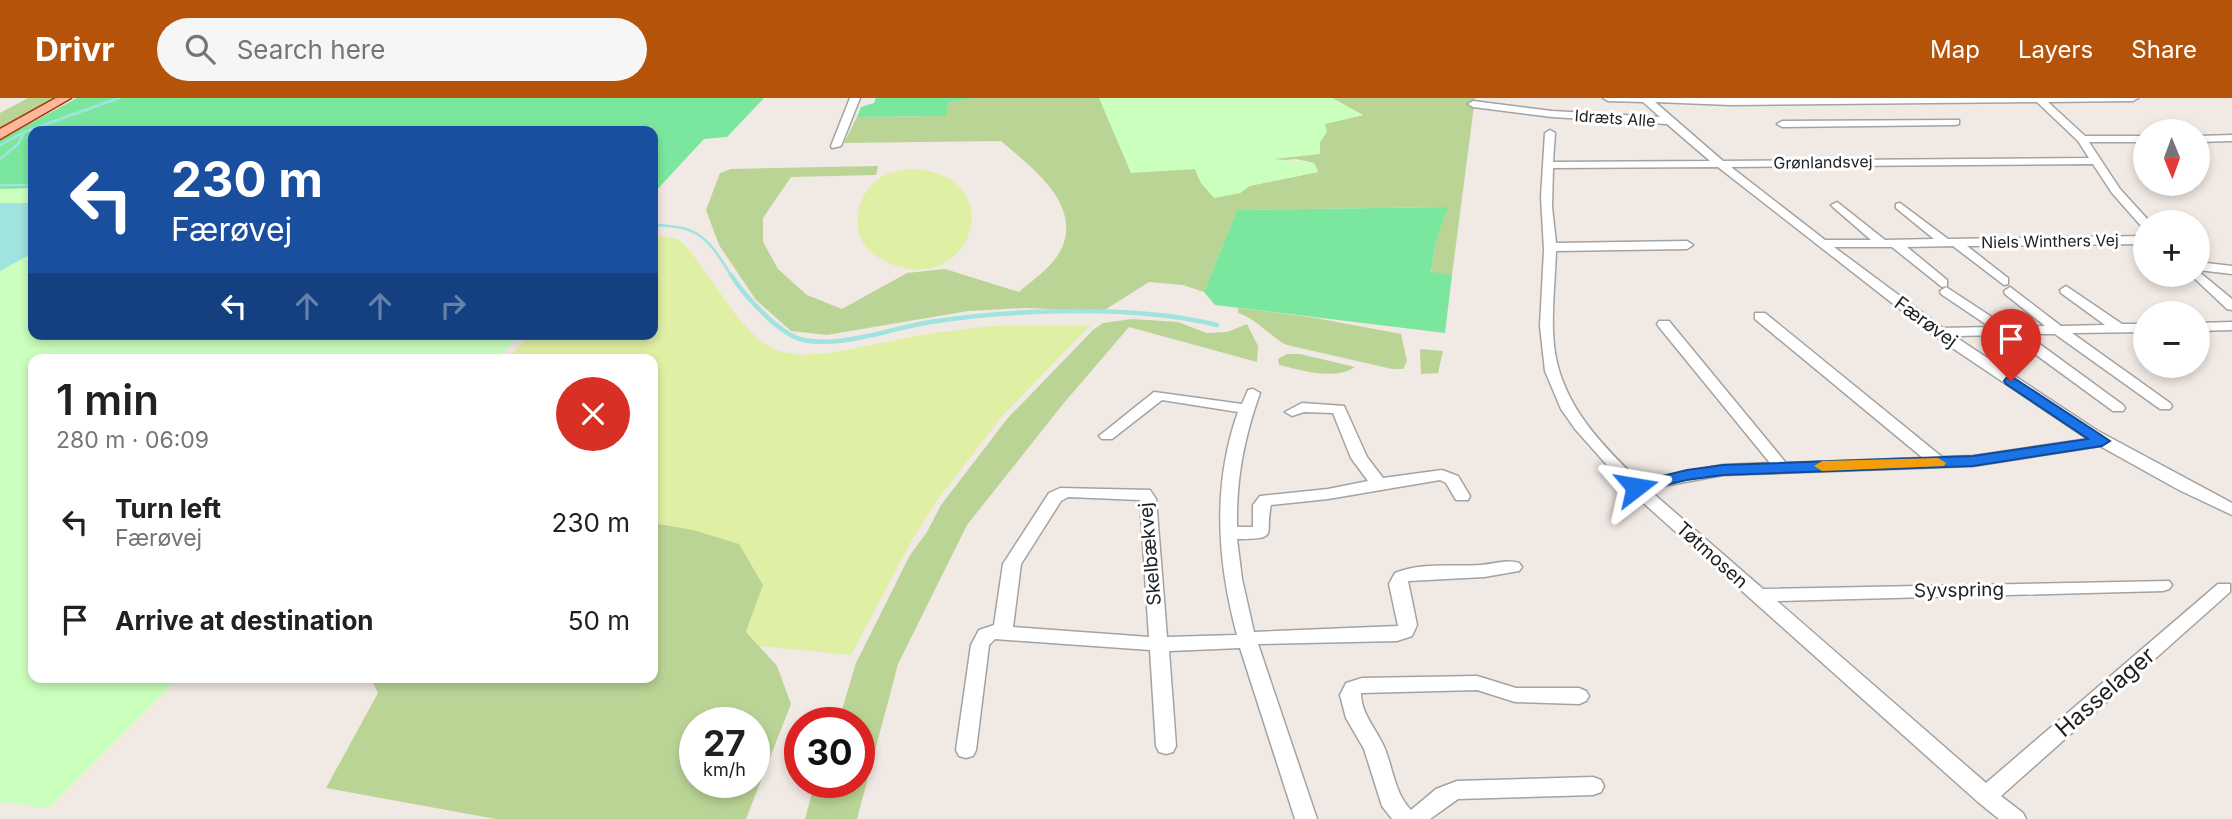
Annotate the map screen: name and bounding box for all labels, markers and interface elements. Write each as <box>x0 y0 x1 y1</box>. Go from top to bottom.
search box <box>157 18 647 81</box>
text: Drivr <box>35 29 115 69</box>
icon: search <box>181 30 219 68</box>
text: Search here <box>237 34 385 65</box>
text: Map <box>1930 35 1980 64</box>
text: Layers <box>2018 35 2093 64</box>
text: Share <box>2131 35 2197 64</box>
street label: Idræts Alle <box>1574 105 1656 131</box>
north arrow <box>2133 119 2210 196</box>
map controls <box>2133 119 2210 378</box>
text: 230 m <box>171 150 323 209</box>
street label: Grønlandsvej <box>1773 151 1873 173</box>
icon: left <box>56 154 147 245</box>
text: Færøvej <box>171 210 292 249</box>
button: + <box>2133 210 2210 287</box>
street label: Niels Winthers Vej <box>1981 230 2119 252</box>
icon: left <box>215 287 253 325</box>
icon: ahead <box>288 287 326 325</box>
icon: ahead <box>361 287 399 325</box>
icon: right <box>434 287 472 325</box>
street label: Færøvej <box>1890 292 1962 352</box>
button: − <box>2133 301 2210 378</box>
pin <box>1981 309 2041 381</box>
icon: arrive <box>1992 320 2030 358</box>
text: 1 min <box>56 374 159 425</box>
button: close <box>556 377 630 451</box>
text: 280 m · 06:09 <box>56 426 209 454</box>
position arrow <box>1599 450 1673 524</box>
text: Turn left <box>115 493 221 524</box>
street label: Skelbækvej <box>1134 501 1166 607</box>
icon: left <box>56 503 94 541</box>
text: 230 m <box>552 507 630 538</box>
street label: Tøtmosen <box>1671 517 1753 593</box>
text: Færøvej <box>115 524 202 552</box>
street label: Syvspring <box>1914 578 2004 602</box>
icon: arrive <box>56 601 94 639</box>
text: Arrive at destination <box>115 605 374 636</box>
text: 50 m <box>568 605 630 636</box>
street label: Hasselager <box>2050 641 2161 743</box>
speed limit sign: 30 <box>784 707 875 798</box>
text: 27 <box>703 722 746 764</box>
text: km/h <box>703 759 746 780</box>

